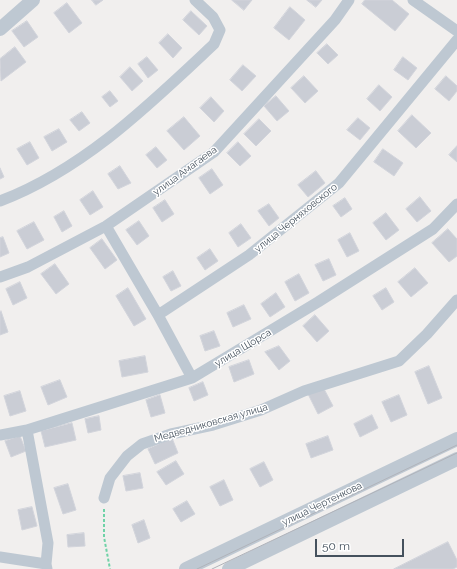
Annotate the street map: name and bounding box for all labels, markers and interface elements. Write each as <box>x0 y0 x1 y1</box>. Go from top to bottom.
street label: улица Амагаева <box>151 144 219 198</box>
street label: улица Черняховского <box>252 181 340 255</box>
street label: улица Щорса <box>213 326 273 370</box>
street label: Медведниковская улица <box>153 401 269 445</box>
street label: улица Чертенкова <box>280 479 364 529</box>
scale bar <box>317 531 406 557</box>
text: 50 m <box>322 539 350 553</box>

